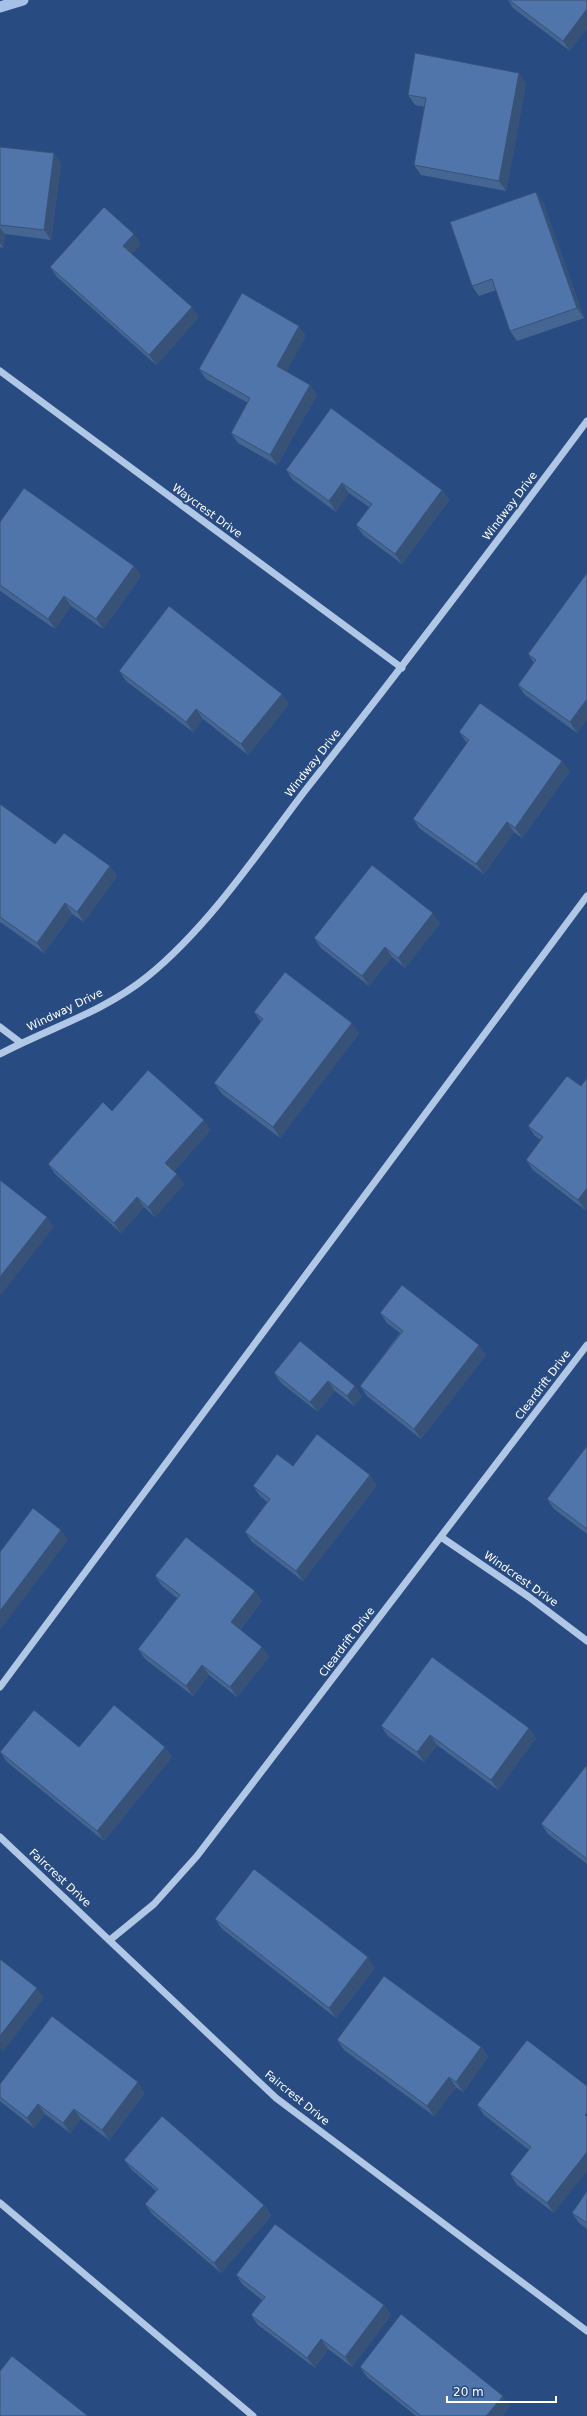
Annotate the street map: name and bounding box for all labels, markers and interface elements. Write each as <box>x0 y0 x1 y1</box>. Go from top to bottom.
street label: Windway Drive <box>480 469 540 543</box>
street label: Waycrest Drive <box>169 481 245 541</box>
street label: Windway Drive <box>282 726 344 800</box>
street label: Windway Drive <box>25 986 105 1034</box>
street label: Cleardrift Drive <box>513 1347 574 1422</box>
street label: Windcrest Drive <box>481 1549 561 1610</box>
street label: Cleardrift Drive <box>317 1604 378 1679</box>
street label: Faircrest Drive <box>27 1846 94 1910</box>
street label: Faircrest Drive <box>262 2068 332 2128</box>
scale bar <box>447 2378 556 2404</box>
text: 20 m <box>453 2385 484 2399</box>

